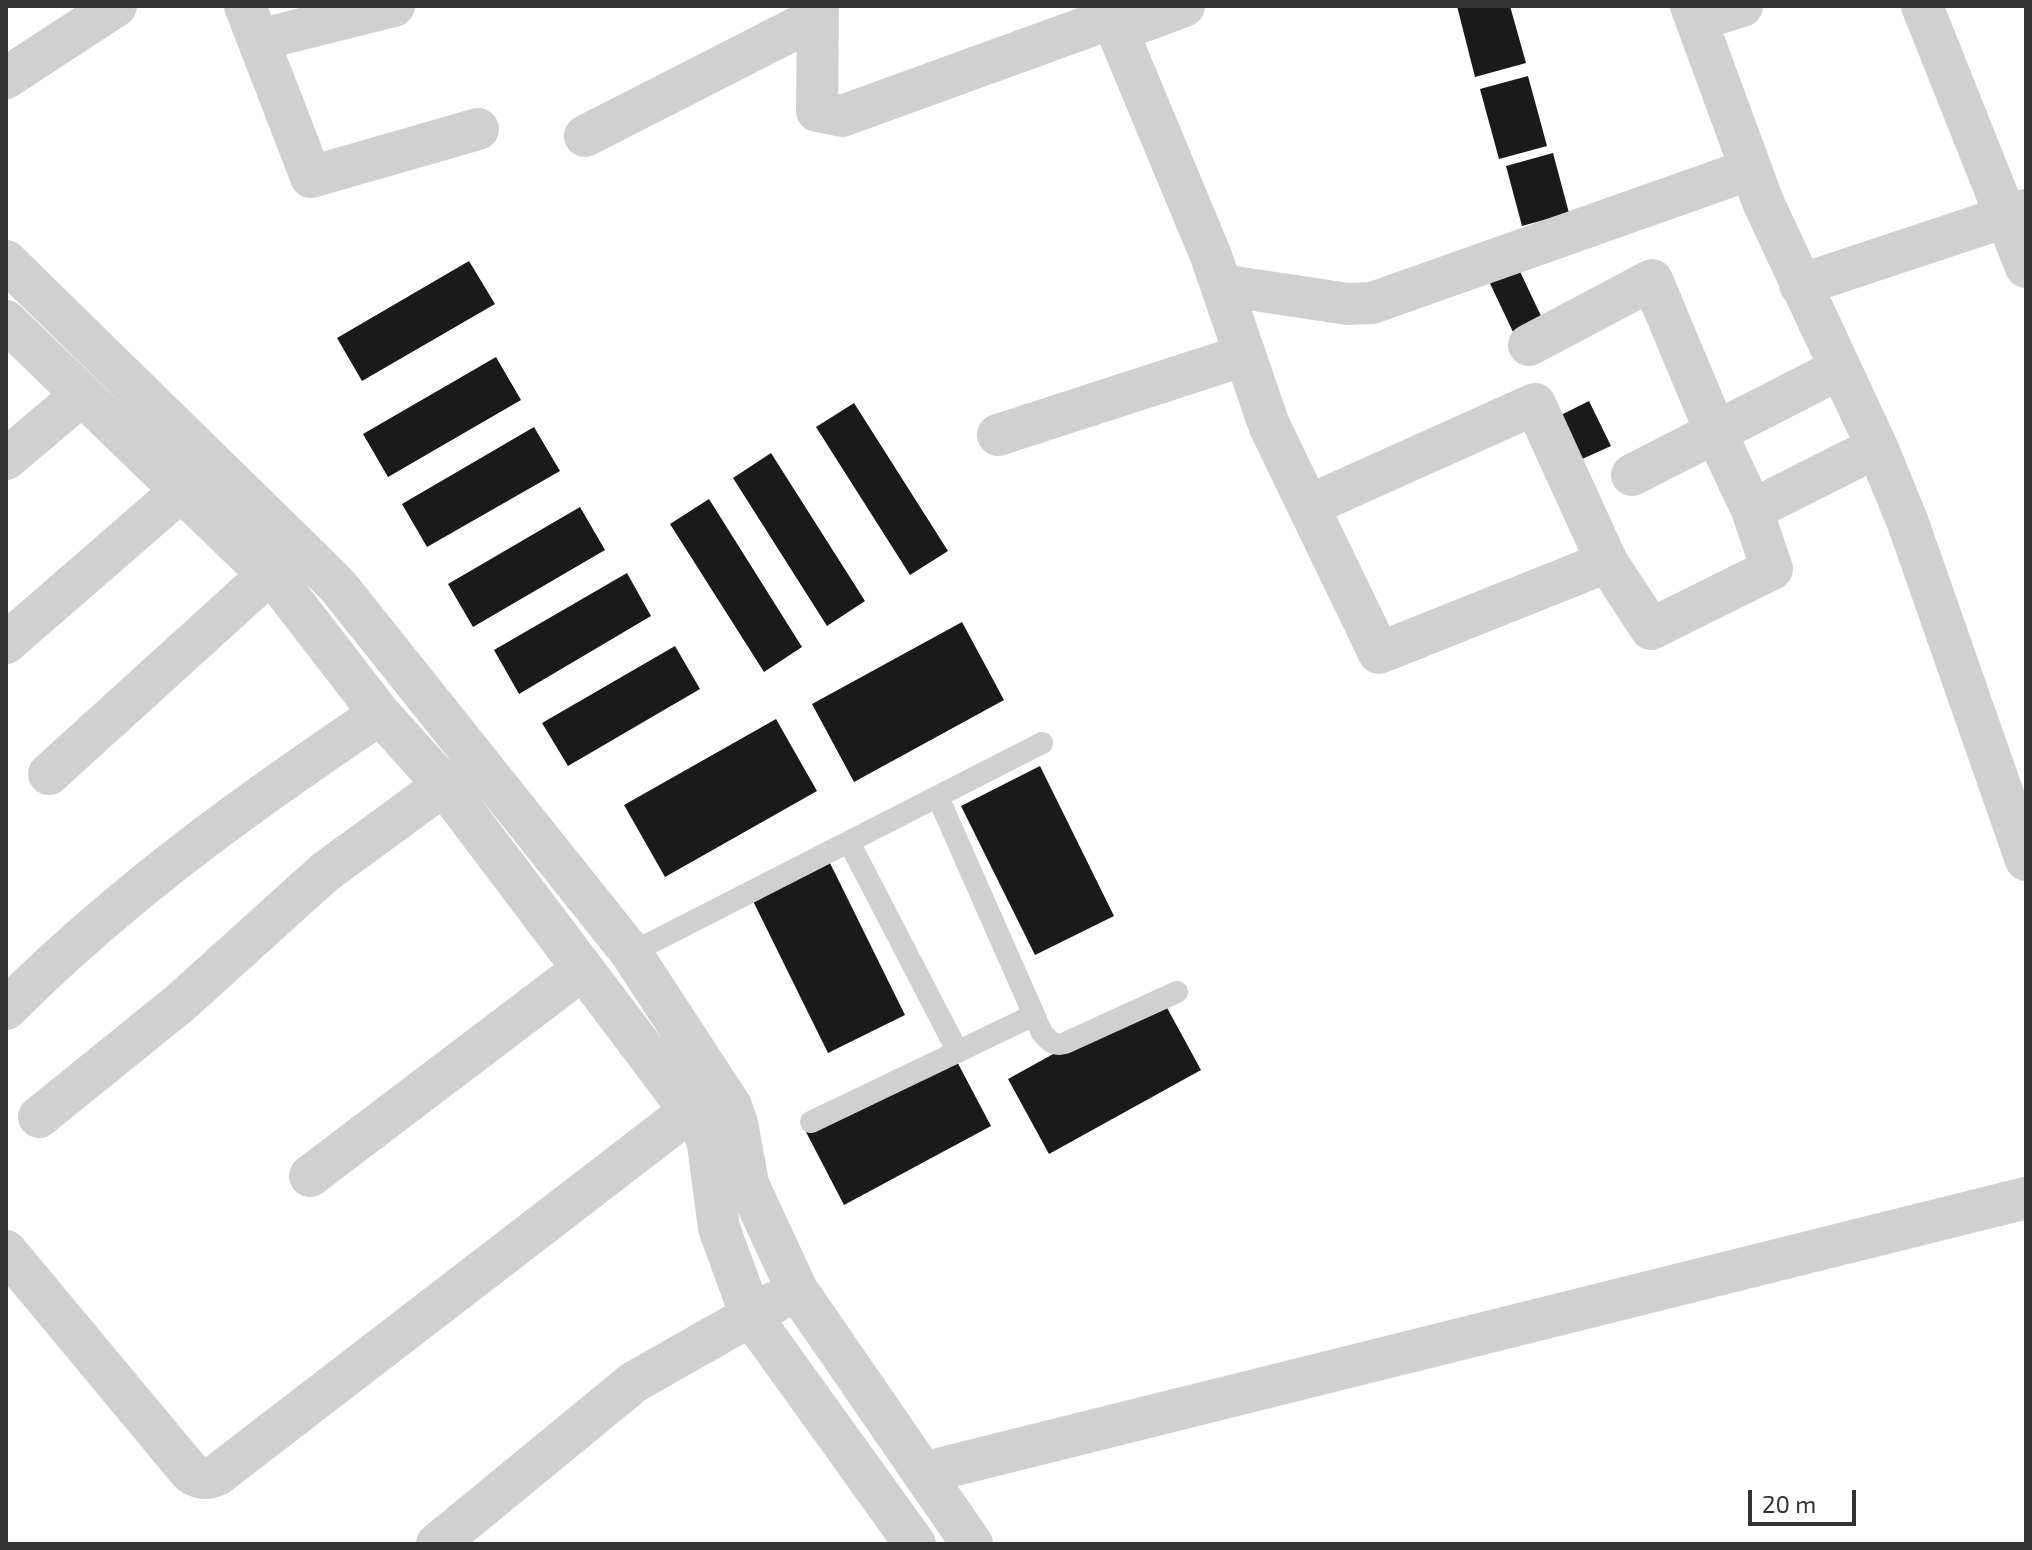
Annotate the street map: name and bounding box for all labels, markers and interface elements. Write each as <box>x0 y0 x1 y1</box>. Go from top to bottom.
scale bar <box>1752 1474 1860 1524</box>
text: 20 m <box>1762 1489 1816 1518</box>

